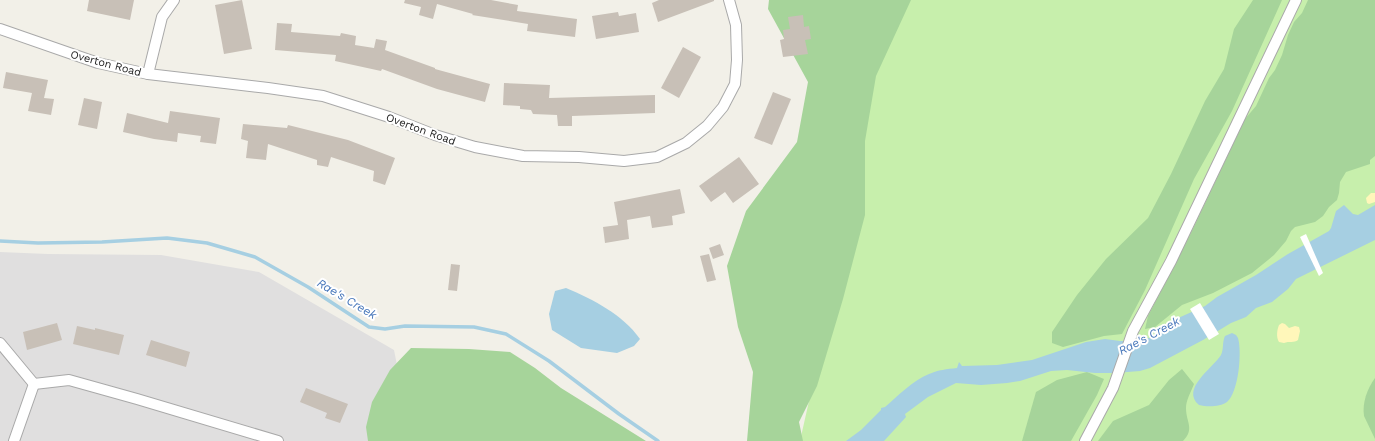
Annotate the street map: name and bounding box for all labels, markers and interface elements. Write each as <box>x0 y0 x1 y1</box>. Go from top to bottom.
street label: Overton Road <box>69 48 143 79</box>
street label: Overton Road <box>384 111 457 148</box>
water label: Rae's Creek <box>315 276 380 323</box>
water label: Rae's Creek <box>1116 314 1182 358</box>

